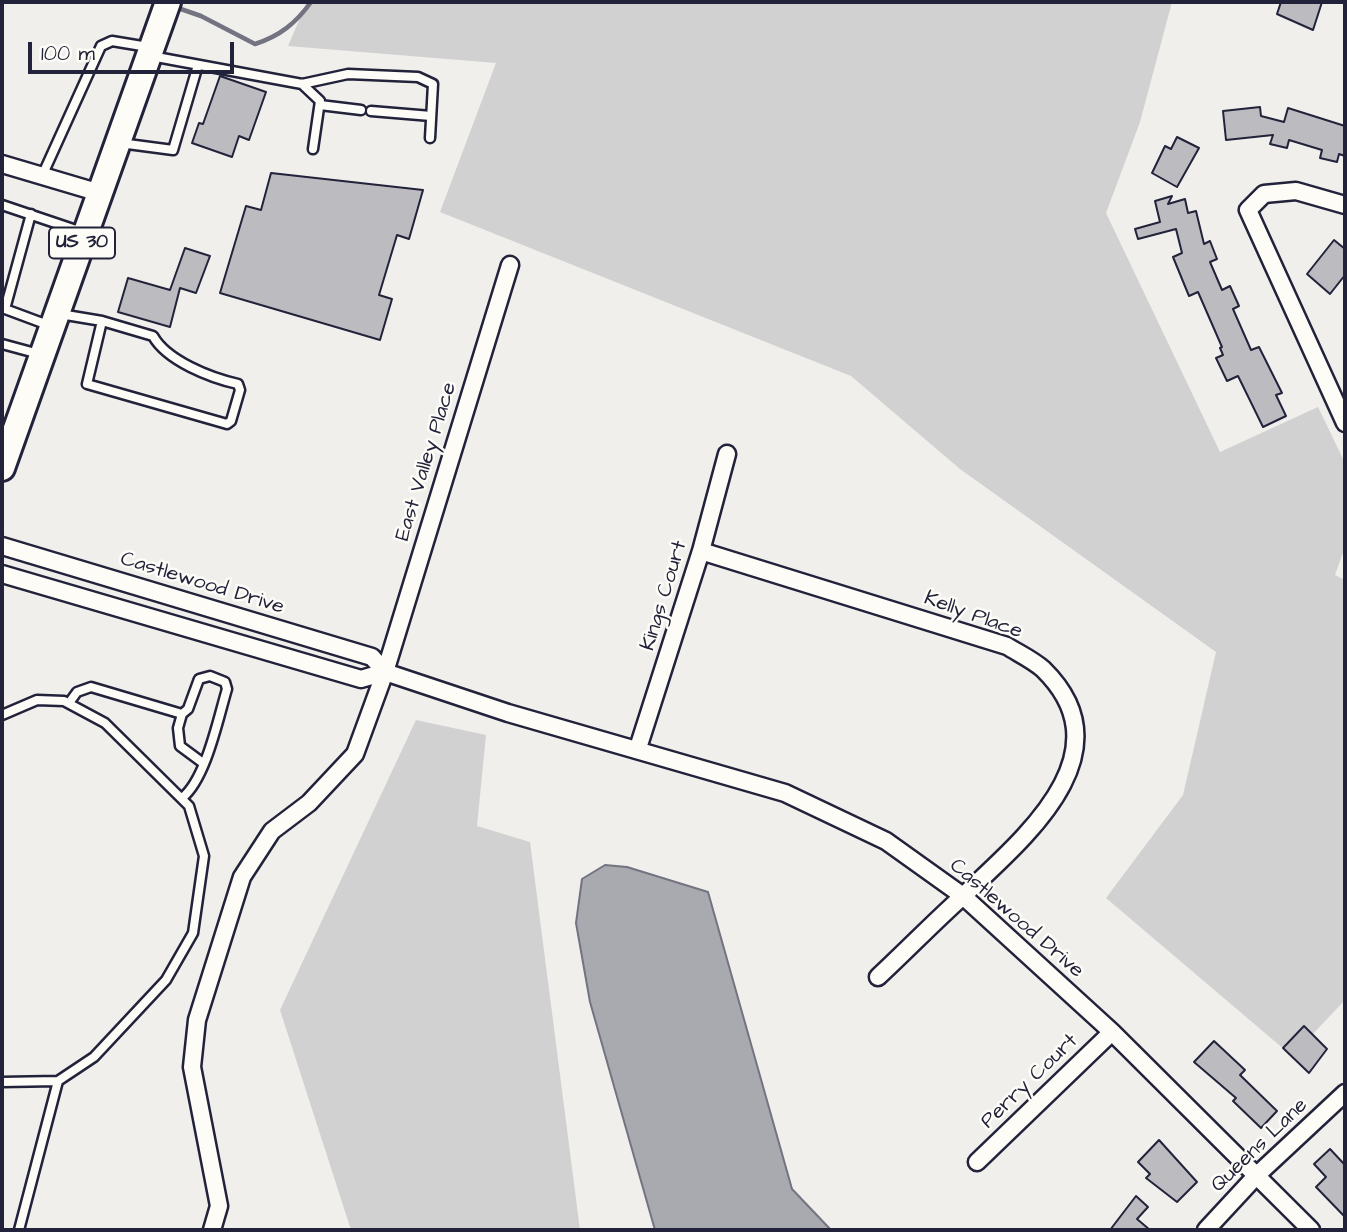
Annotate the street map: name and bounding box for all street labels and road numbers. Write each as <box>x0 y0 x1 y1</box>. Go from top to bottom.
road number: US 30 <box>49 228 115 258</box>
street label: East Valley Place <box>391 380 463 544</box>
street label: Kings Court <box>636 538 694 654</box>
street label: Castlewood Drive <box>117 547 287 621</box>
street label: Kelly Place <box>920 587 1026 645</box>
street label: Castlewood Drive <box>944 854 1088 984</box>
street label: Perry Court <box>976 1029 1084 1135</box>
street label: Queens Lane <box>1206 1094 1314 1198</box>

